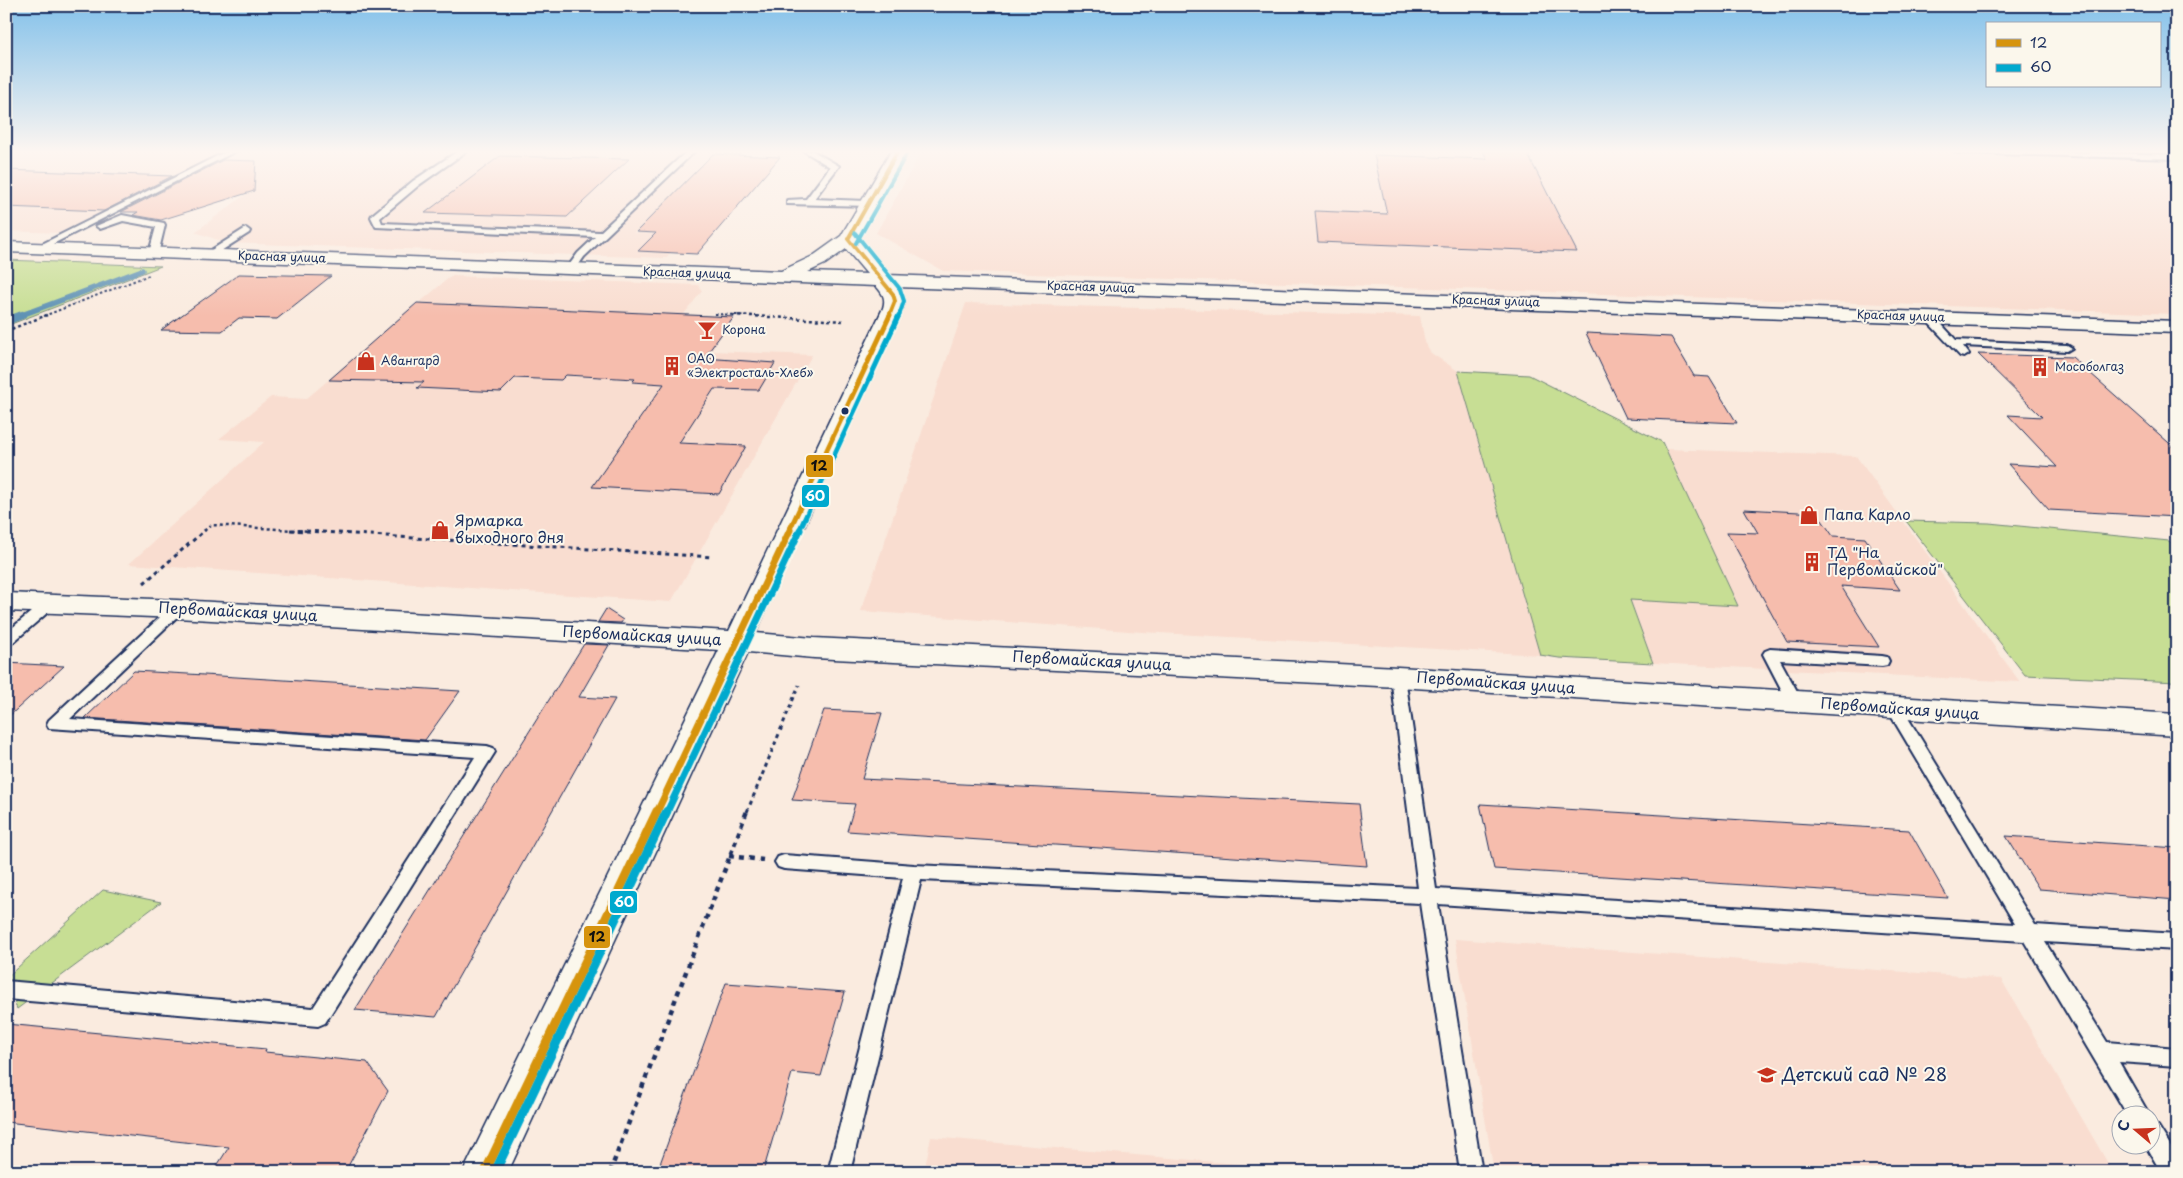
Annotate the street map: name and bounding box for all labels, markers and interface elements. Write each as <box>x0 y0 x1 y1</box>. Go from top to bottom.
legend <box>1986 22 2160 88</box>
text: 12 <box>2030 30 2047 53</box>
text: 60 <box>2030 54 2052 77</box>
street label: Красная улица <box>238 245 327 267</box>
street label: Красная улица <box>643 261 732 283</box>
street label: Красная улица <box>1047 275 1136 297</box>
street label: Красная улица <box>1452 289 1541 311</box>
street label: Красная улица <box>1857 304 1946 326</box>
bar icon: Корона <box>696 319 718 341</box>
place label: Корона <box>722 320 766 338</box>
place label: ОАО «Электросталь-Хлеб» <box>687 349 813 381</box>
shop icon: Авангард <box>355 350 377 372</box>
place label: Авангард <box>381 351 440 369</box>
building icon: ОАО «Электросталь-Хлеб» <box>661 355 683 377</box>
building icon: Мособолгаз <box>2029 356 2051 378</box>
place label: Мособолгаз <box>2055 357 2124 375</box>
unlabelled marker <box>840 406 850 416</box>
line badge: 12 <box>805 454 834 478</box>
text: 12 <box>811 455 827 476</box>
line badge: 60 <box>801 484 830 508</box>
text: 60 <box>805 485 825 506</box>
place label: Папа Карло <box>1824 502 1911 525</box>
shop icon: Папа Карло <box>1798 504 1820 526</box>
place label: Ярмарка выходного дня <box>455 508 564 548</box>
shop icon: Ярмарка выходного дня <box>429 519 451 541</box>
place label: ТД "На Первомайской" <box>1827 540 1943 580</box>
building icon: ТД "На Первомайской" <box>1801 551 1823 573</box>
street label: Первомайская улица <box>158 595 319 626</box>
street label: Первомайская улица <box>562 619 723 650</box>
street label: Первомайская улица <box>1012 644 1173 675</box>
street label: Первомайская улица <box>1416 664 1577 699</box>
street label: Первомайская улица <box>1820 690 1981 725</box>
line badge: 60 <box>609 890 638 914</box>
text: 60 <box>614 891 634 912</box>
line badge: 12 <box>583 925 611 949</box>
text: 12 <box>589 926 605 947</box>
place label: Детский сад № 28 <box>1781 1060 1947 1087</box>
school or university icon: Детский сад № 28 <box>1756 1064 1778 1086</box>
north arrow <box>2110 1106 2160 1156</box>
text: С <box>2112 1117 2135 1134</box>

